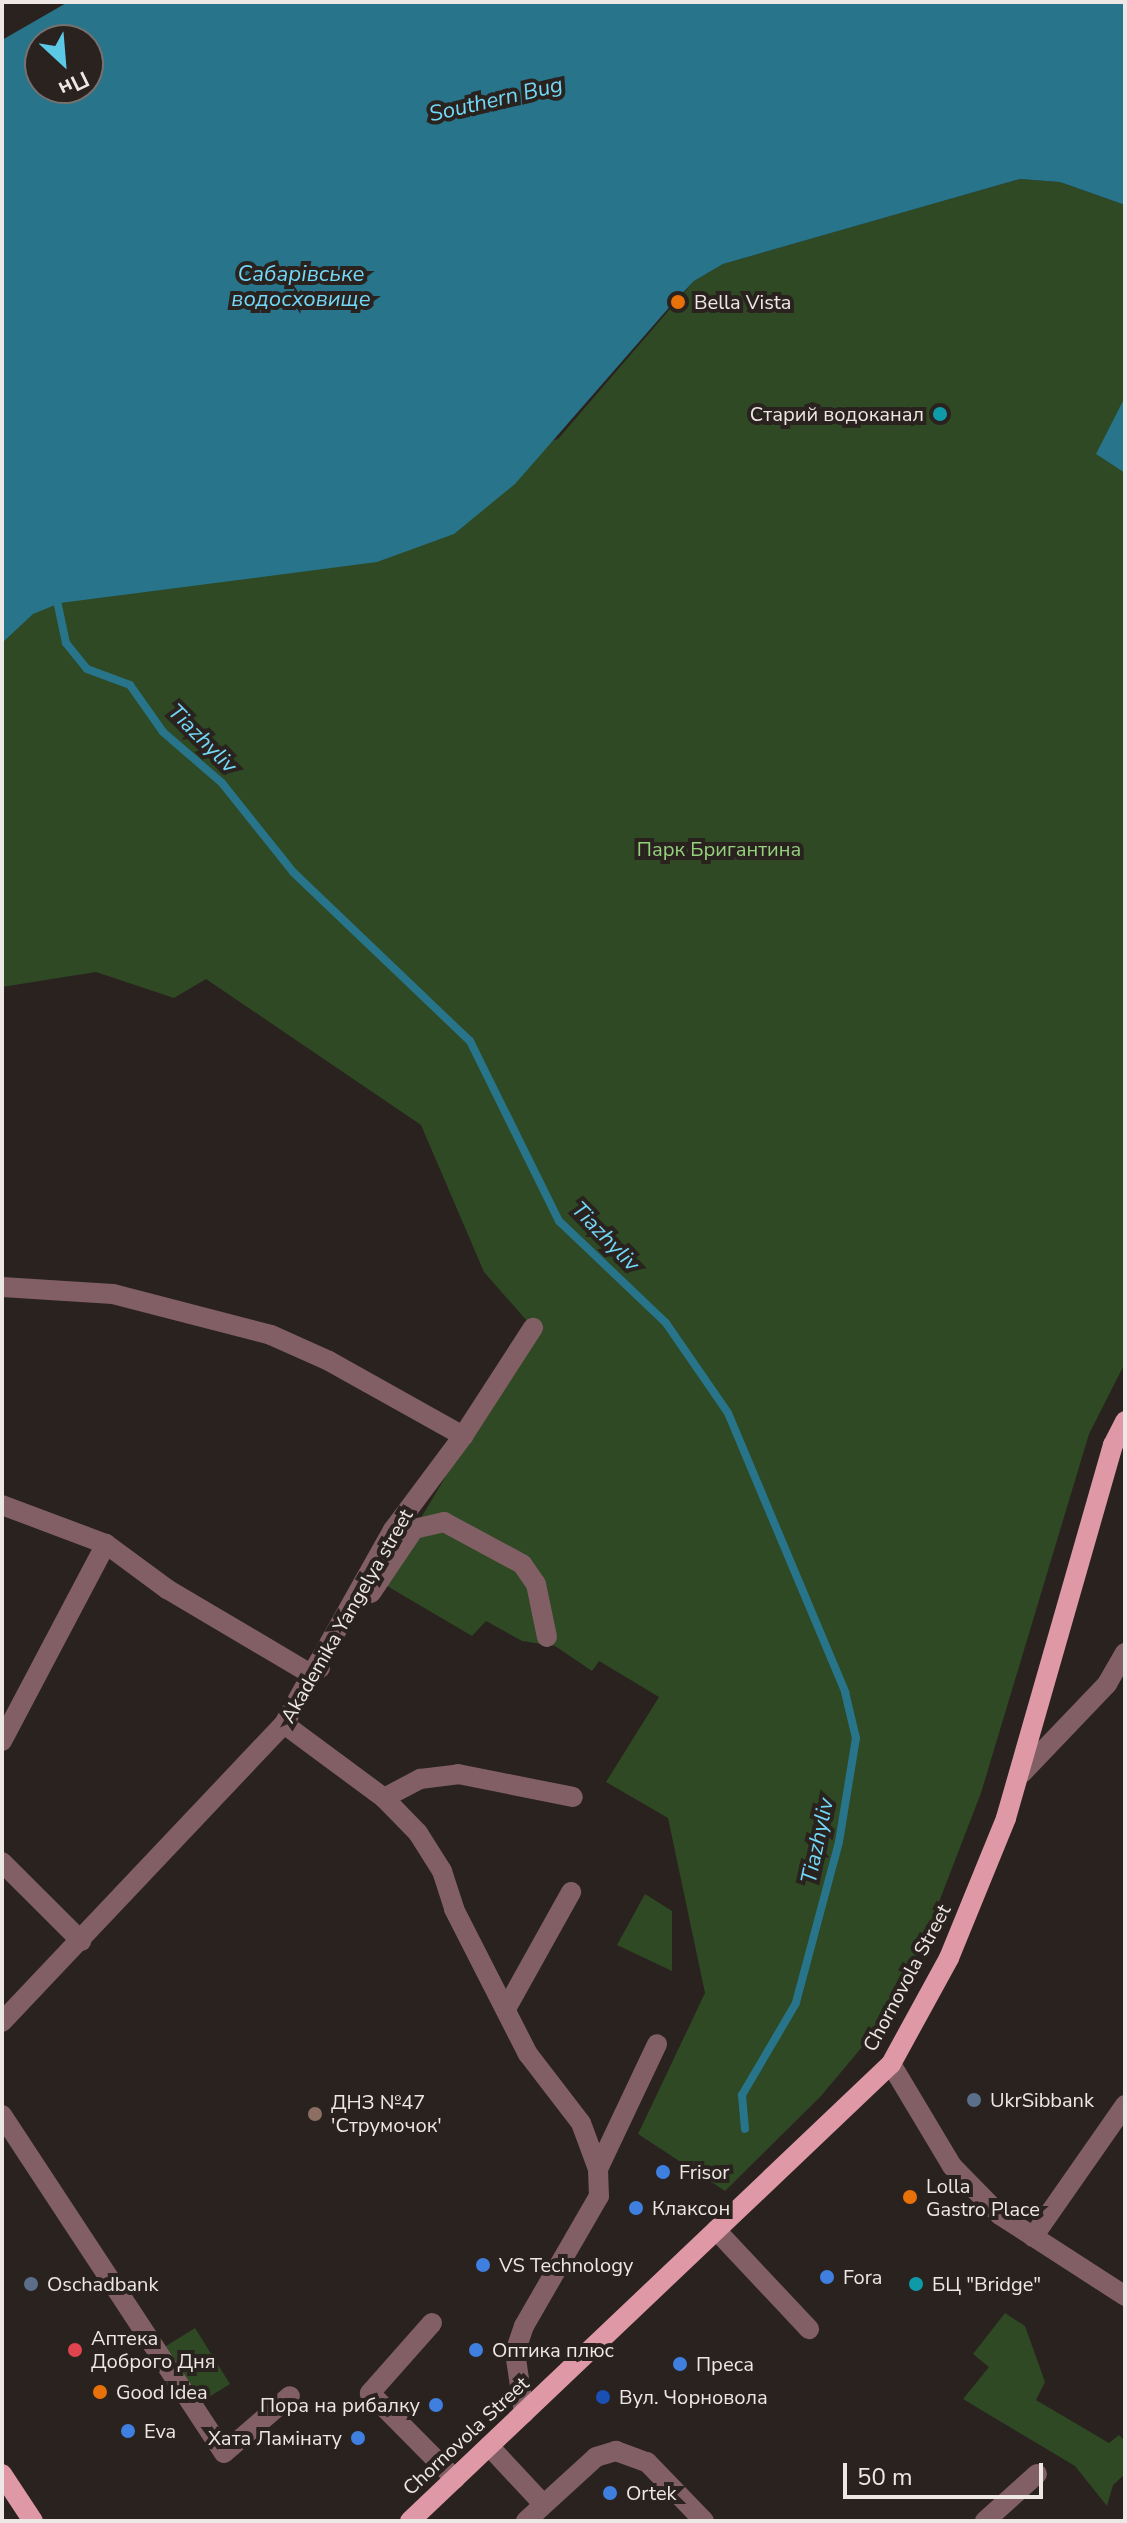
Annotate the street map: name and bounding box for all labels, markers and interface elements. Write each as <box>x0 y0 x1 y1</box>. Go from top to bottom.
north arrow <box>24 24 104 104</box>
text: Пн <box>53 64 94 104</box>
water label: Southern Bug <box>427 72 565 128</box>
water label: Сабарівське водосховище <box>231 261 371 312</box>
place label: Bella Vista <box>694 290 791 314</box>
marker: Bella Vista <box>669 293 687 311</box>
place label: Старий водоканал <box>750 402 924 426</box>
marker: Старий водоканал <box>931 405 949 423</box>
water label: Tiazhyliv <box>162 699 242 779</box>
park label: Парк Бригантина <box>637 837 801 861</box>
water label: Tiazhyliv <box>565 1197 645 1277</box>
street label: Akademika Yangelya street <box>276 1505 418 1727</box>
water label: Tiazhyliv <box>796 1796 840 1886</box>
street label: Chornovola Street <box>858 1900 956 2056</box>
place label: UkrSibbank <box>990 2088 1094 2112</box>
place label: ДНЗ №47 'Струмочок' <box>331 2090 442 2137</box>
marker: UkrSibbank <box>965 2091 983 2109</box>
marker: ДНЗ №47 'Струмочок' <box>306 2105 324 2123</box>
place label: Frisor <box>679 2160 729 2184</box>
marker: Frisor <box>654 2163 672 2181</box>
place label: Lolla Gastro Place <box>926 2174 1040 2221</box>
marker: Lolla Gastro Place <box>901 2188 919 2206</box>
place label: Клаксон <box>652 2196 730 2220</box>
marker: Клаксон <box>627 2199 645 2217</box>
place label: VS Technology <box>499 2253 633 2277</box>
marker: VS Technology <box>474 2256 492 2274</box>
place label: Fora <box>843 2265 882 2289</box>
marker: Fora <box>818 2268 836 2286</box>
place label: Oschadbank <box>47 2272 158 2296</box>
place label: БЦ "Bridge" <box>932 2272 1041 2296</box>
marker: Oschadbank <box>22 2275 40 2293</box>
marker: БЦ "Bridge" <box>907 2275 925 2293</box>
place label: Аптека Доброго Дня <box>91 2326 216 2373</box>
place label: Оптика плюс <box>492 2338 614 2362</box>
marker: Аптека Доброго Дня <box>66 2341 84 2359</box>
marker: Оптика плюс <box>467 2341 485 2359</box>
place label: Преса <box>696 2352 754 2376</box>
marker: Преса <box>671 2355 689 2373</box>
street label: Chornovola Street <box>398 2372 534 2500</box>
place label: Good Idea <box>116 2380 208 2404</box>
marker: Good Idea <box>91 2383 109 2401</box>
place label: Вул. Чорновола <box>619 2385 768 2409</box>
marker: Вул. Чорновола <box>594 2388 612 2406</box>
place label: Пора на рибалку <box>260 2393 420 2417</box>
marker: Пора на рибалку <box>427 2396 445 2414</box>
place label: Eva <box>144 2419 176 2443</box>
marker: Eva <box>119 2422 137 2440</box>
place label: Хата Ламінату <box>208 2426 342 2450</box>
marker: Хата Ламінату <box>349 2429 367 2447</box>
scale bar <box>847 2447 1047 2497</box>
text: 50 m <box>857 2461 913 2493</box>
place label: Ortek <box>626 2481 677 2505</box>
marker: Ortek <box>601 2484 619 2502</box>

